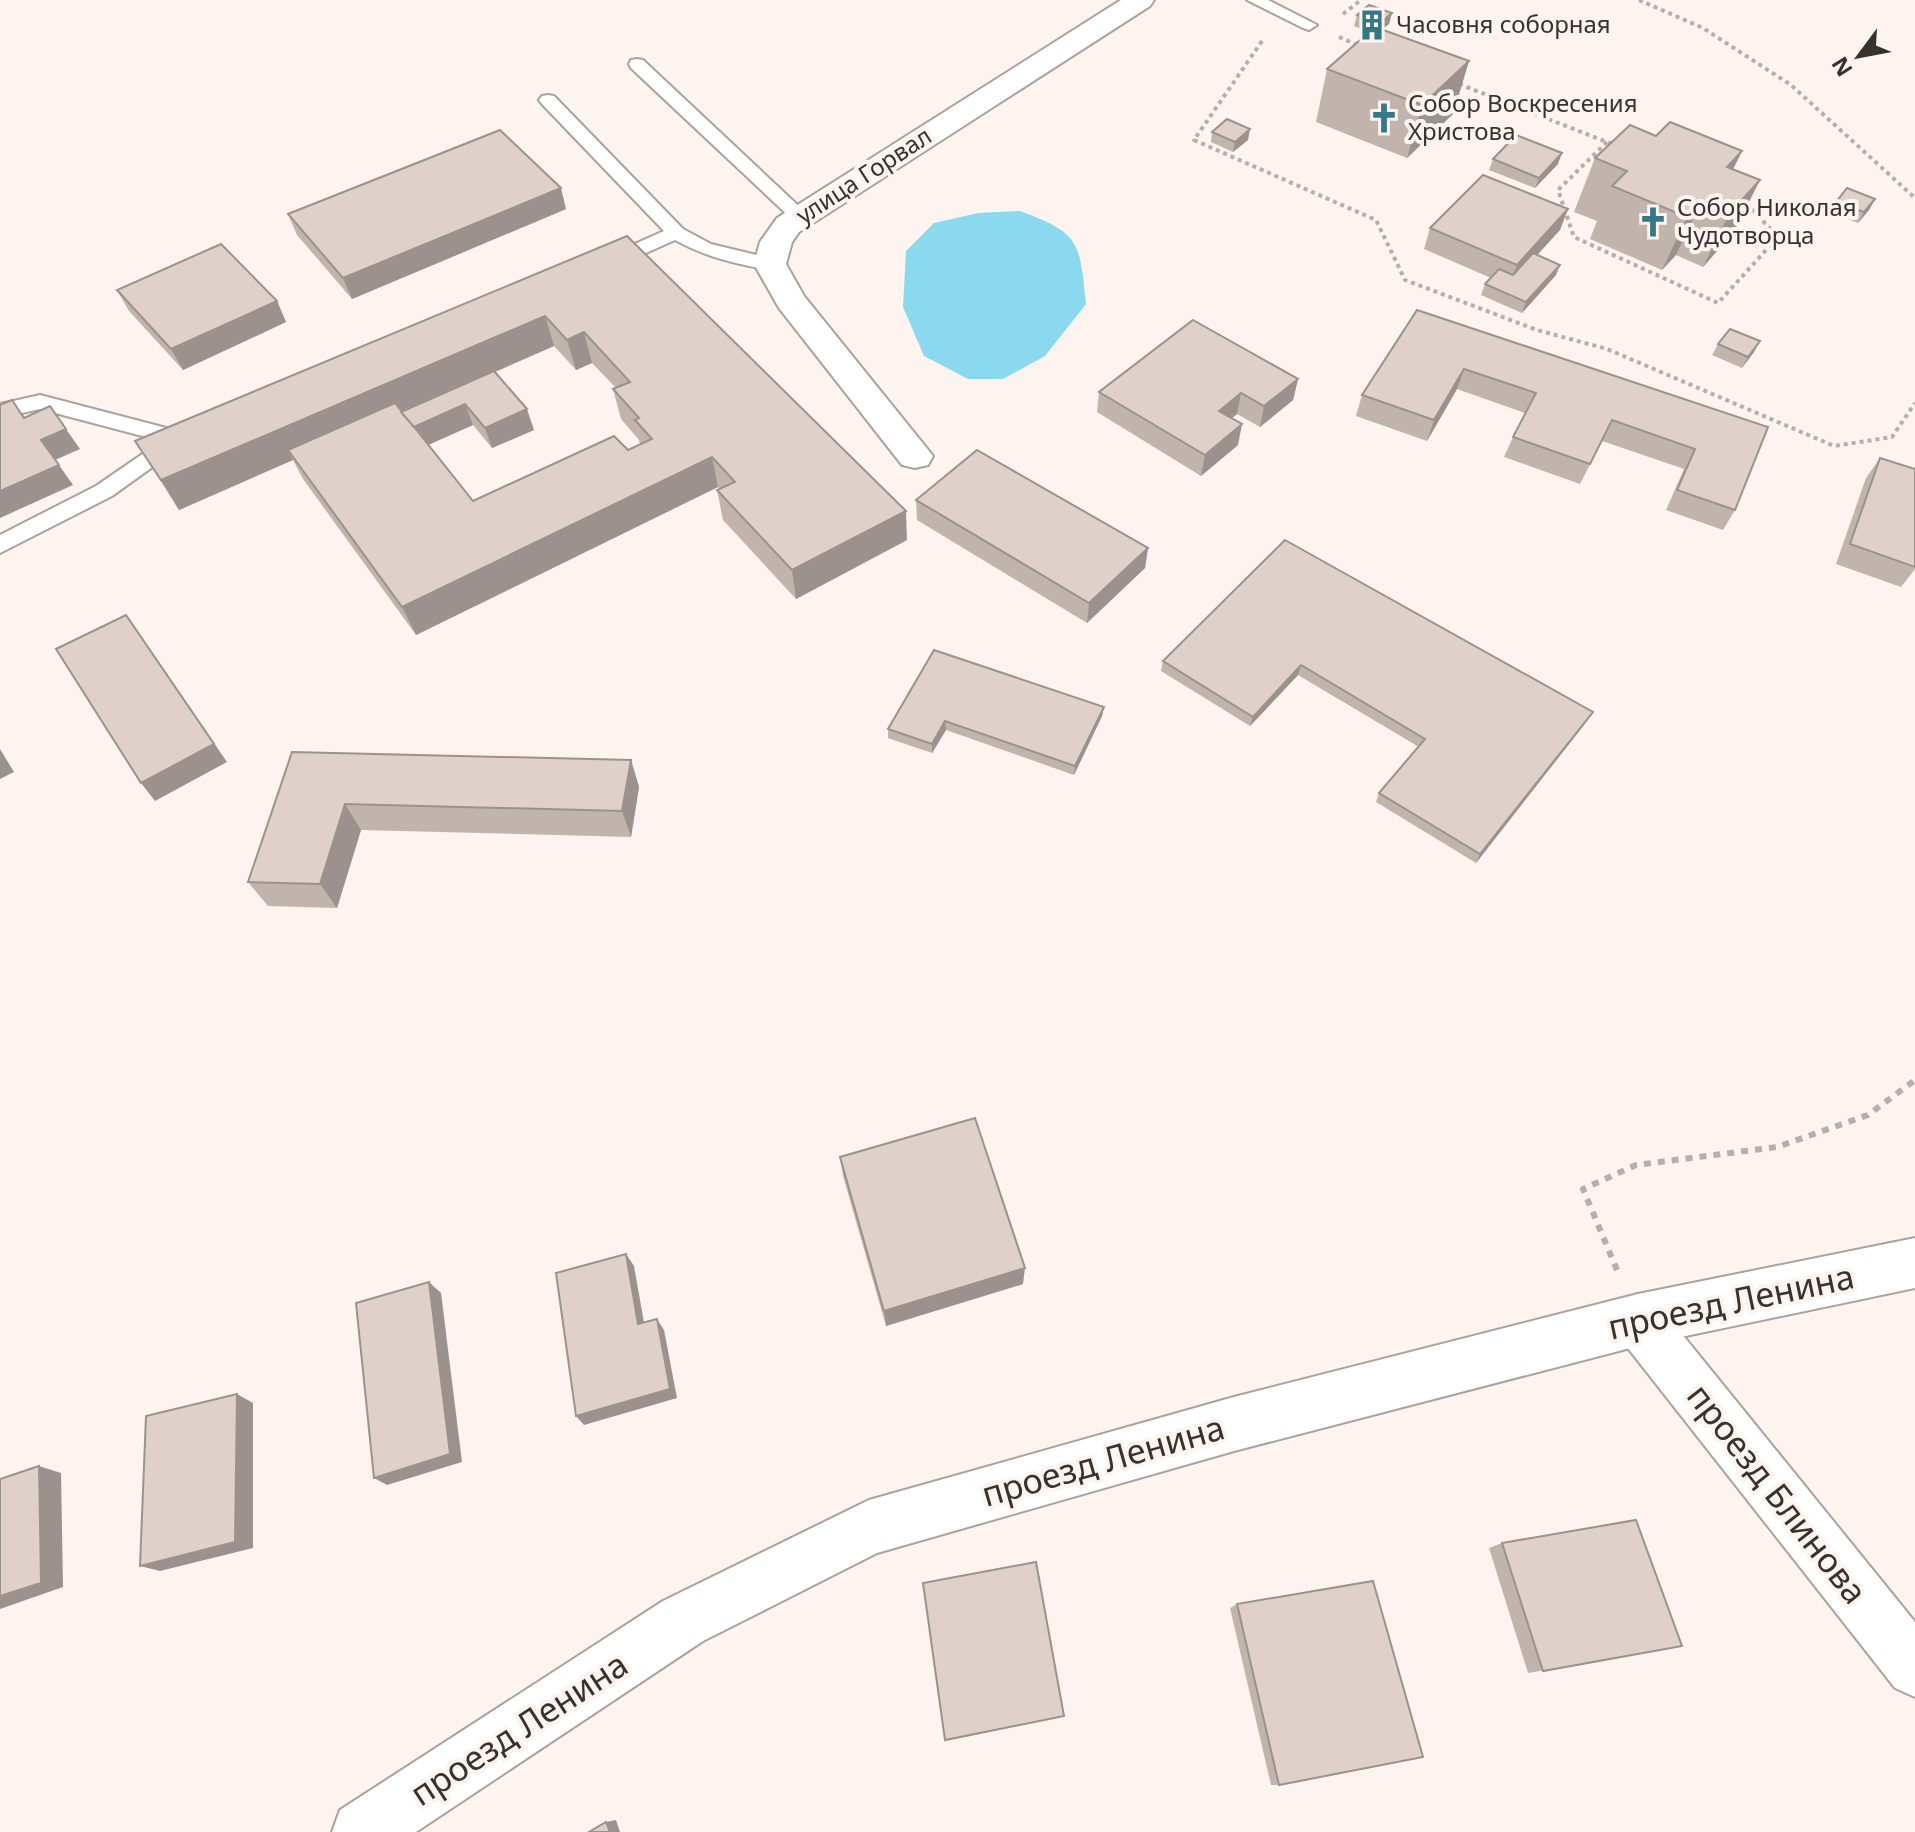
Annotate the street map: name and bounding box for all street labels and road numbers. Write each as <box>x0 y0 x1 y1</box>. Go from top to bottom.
street label: улица Горвал <box>789 119 937 231</box>
street label: проезд Ленина <box>1603 1252 1858 1350</box>
street label: проезд Блинова <box>1677 1374 1878 1613</box>
street label: проезд Ленина <box>976 1403 1229 1517</box>
street label: проезд Ленина <box>401 1641 636 1816</box>

